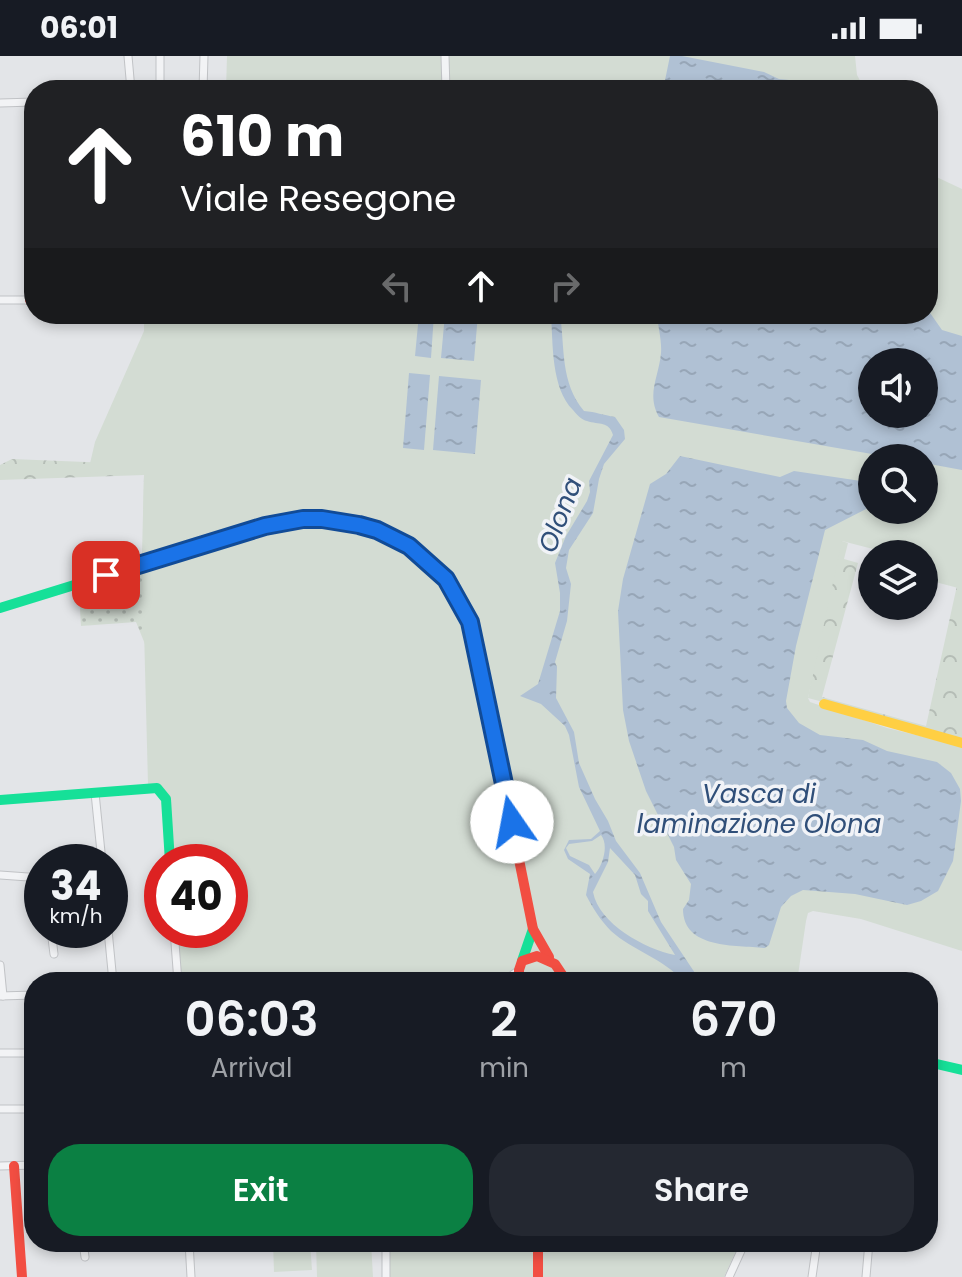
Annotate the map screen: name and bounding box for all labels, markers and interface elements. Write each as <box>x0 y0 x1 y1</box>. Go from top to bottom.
text: 06:01 <box>40 6 118 49</box>
text: 610 m <box>180 97 344 176</box>
icon: ahead <box>48 112 152 216</box>
text: Viale Resegone <box>180 173 456 224</box>
icon: left <box>375 264 419 308</box>
icon: ahead <box>459 264 503 308</box>
icon: right <box>543 264 587 308</box>
map controls <box>858 348 938 620</box>
button: sound <box>858 348 938 428</box>
button: search <box>858 444 938 524</box>
water label: Olona <box>529 472 591 558</box>
button: layers <box>858 540 938 620</box>
pin <box>72 541 140 609</box>
icon: arrive <box>84 553 128 597</box>
water label: Vasca di laminazione Olona <box>637 776 881 842</box>
position arrow <box>470 780 554 864</box>
speed limit sign: 40 <box>144 844 248 948</box>
text: 34 <box>50 858 102 914</box>
text: km/h <box>49 902 103 930</box>
text: 06:03 <box>185 986 319 1053</box>
text: 2 <box>490 986 518 1053</box>
text: 670 <box>689 986 778 1053</box>
text: Arrival <box>211 1050 293 1086</box>
text: min <box>479 1050 529 1086</box>
text: m <box>720 1050 747 1086</box>
button: Exit <box>48 1144 473 1236</box>
button: Share <box>489 1144 914 1236</box>

